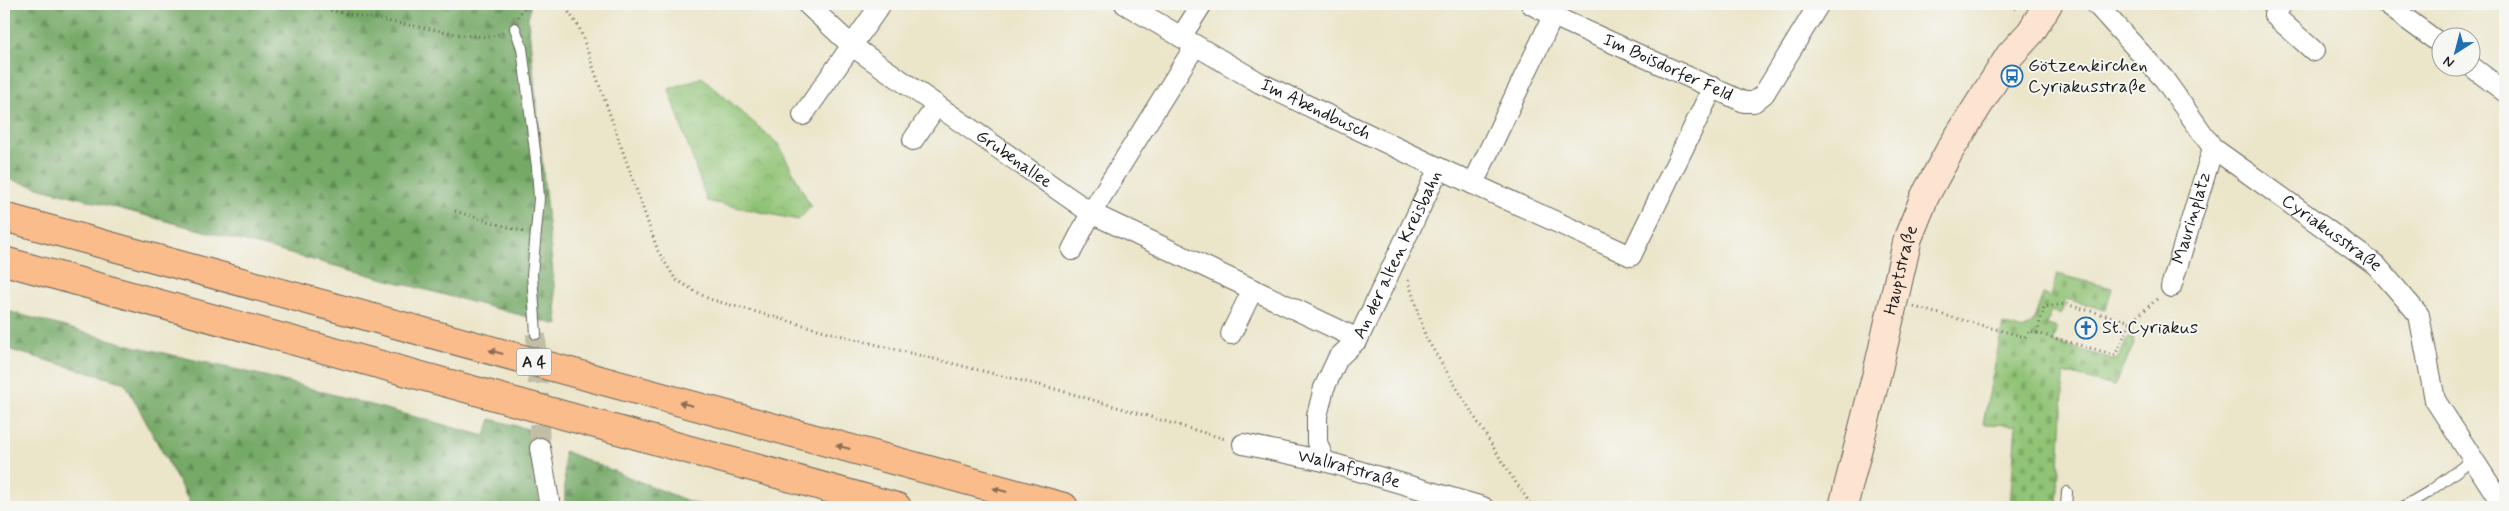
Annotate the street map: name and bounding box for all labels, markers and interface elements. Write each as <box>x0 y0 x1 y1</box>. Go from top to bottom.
street label: Im Boisdorfer Feld <box>1599 28 1736 107</box>
north arrow <box>2432 28 2482 78</box>
text: N <box>2440 52 2458 72</box>
place label: Götzenkirchen Cyriakusstraße <box>2028 54 2148 99</box>
bus stop icon: Götzenkirchen Cyriakusstraße <box>2000 64 2024 88</box>
street label: Im Abendbusch <box>1257 73 1375 146</box>
street label: Grubenallee <box>971 124 1057 194</box>
street label: An der alten Kreisbahn <box>1348 167 1448 343</box>
street label: Maurinplatz <box>2167 169 2217 267</box>
street label: Cyriakusstraße <box>2276 189 2388 277</box>
street label: Hauptstraße <box>1879 221 1924 317</box>
church icon: St. Cyriakus <box>2074 316 2098 340</box>
place label: St. Cyriakus <box>2102 316 2198 340</box>
one-way arrow <box>488 348 504 356</box>
road number: A 4 <box>516 348 552 376</box>
one-way arrow <box>679 400 694 408</box>
one-way arrow <box>836 443 851 451</box>
street label: Wallrafstraße <box>1296 444 1403 495</box>
one-way arrow <box>992 486 1007 494</box>

